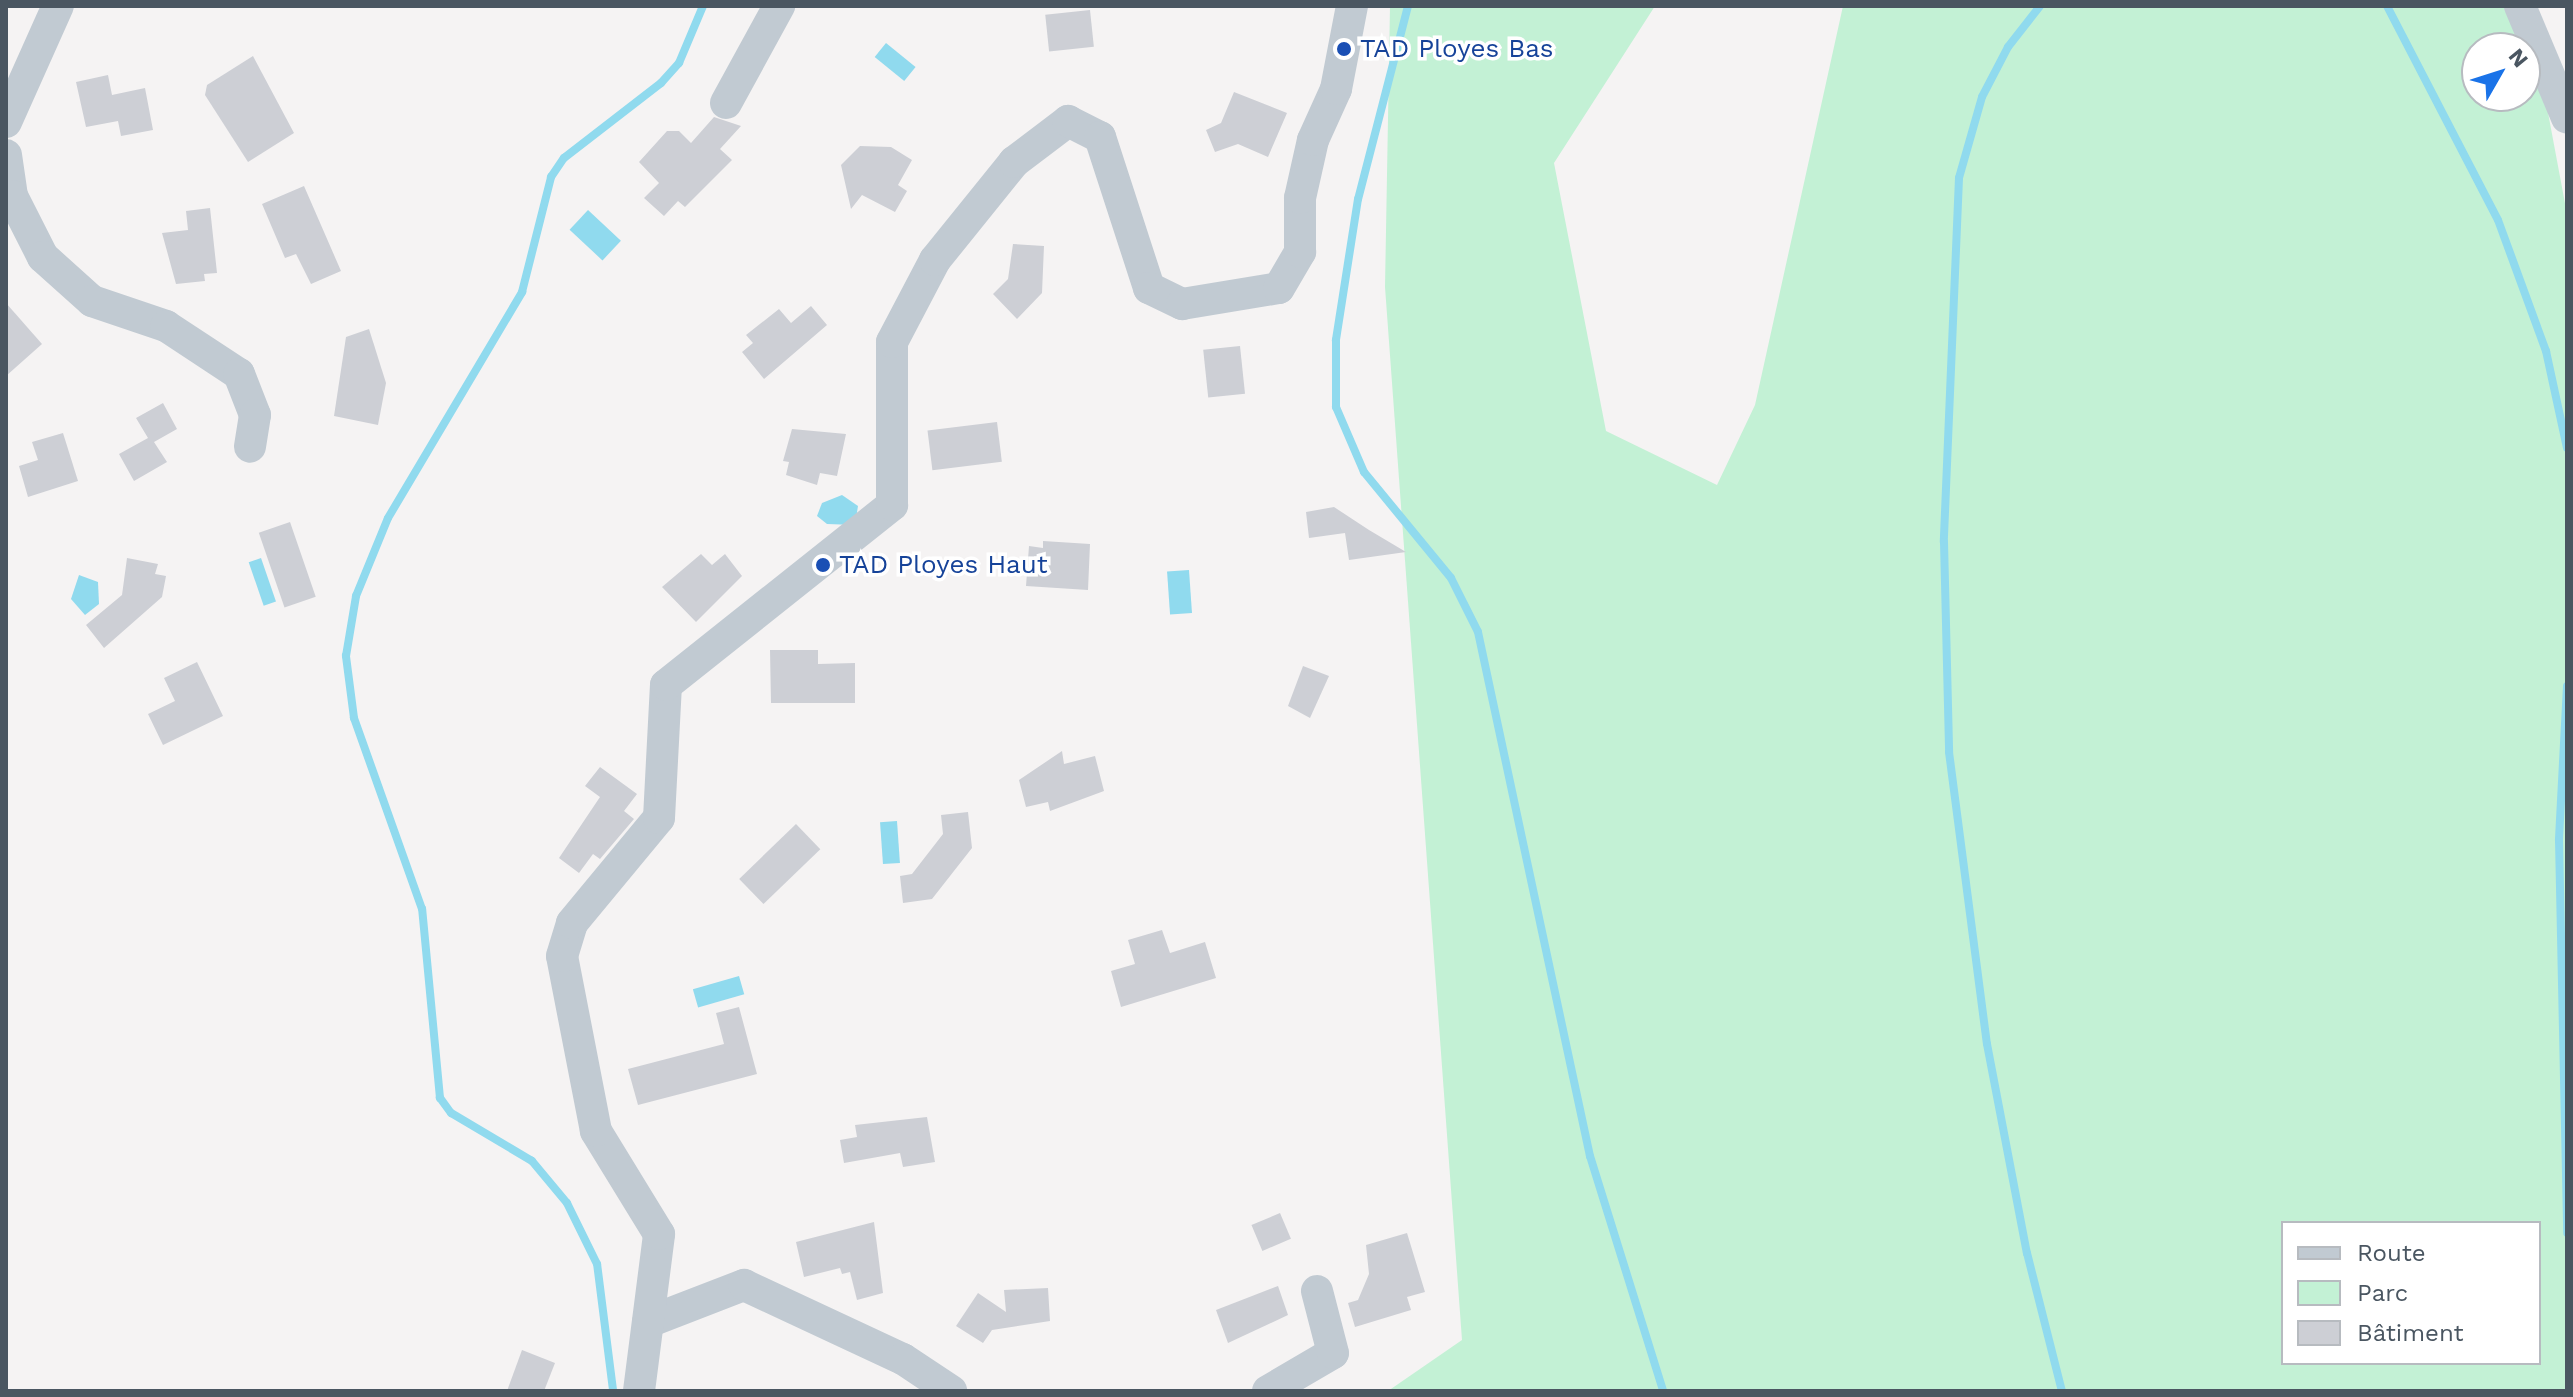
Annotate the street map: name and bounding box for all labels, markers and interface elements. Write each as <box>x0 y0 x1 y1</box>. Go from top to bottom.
north arrow <box>2461 32 2541 112</box>
place label: TAD Ployes Bas <box>1360 33 1554 65</box>
marker: TAD Ployes Bas <box>1335 40 1353 58</box>
text: N <box>2504 44 2533 72</box>
place label: TAD Ployes Haut <box>839 549 1048 581</box>
marker: TAD Ployes Haut <box>814 556 832 574</box>
legend <box>2281 1221 2541 1365</box>
text: Route <box>2357 1239 2426 1267</box>
text: Parc <box>2357 1279 2408 1307</box>
text: Bâtiment <box>2357 1319 2464 1347</box>

